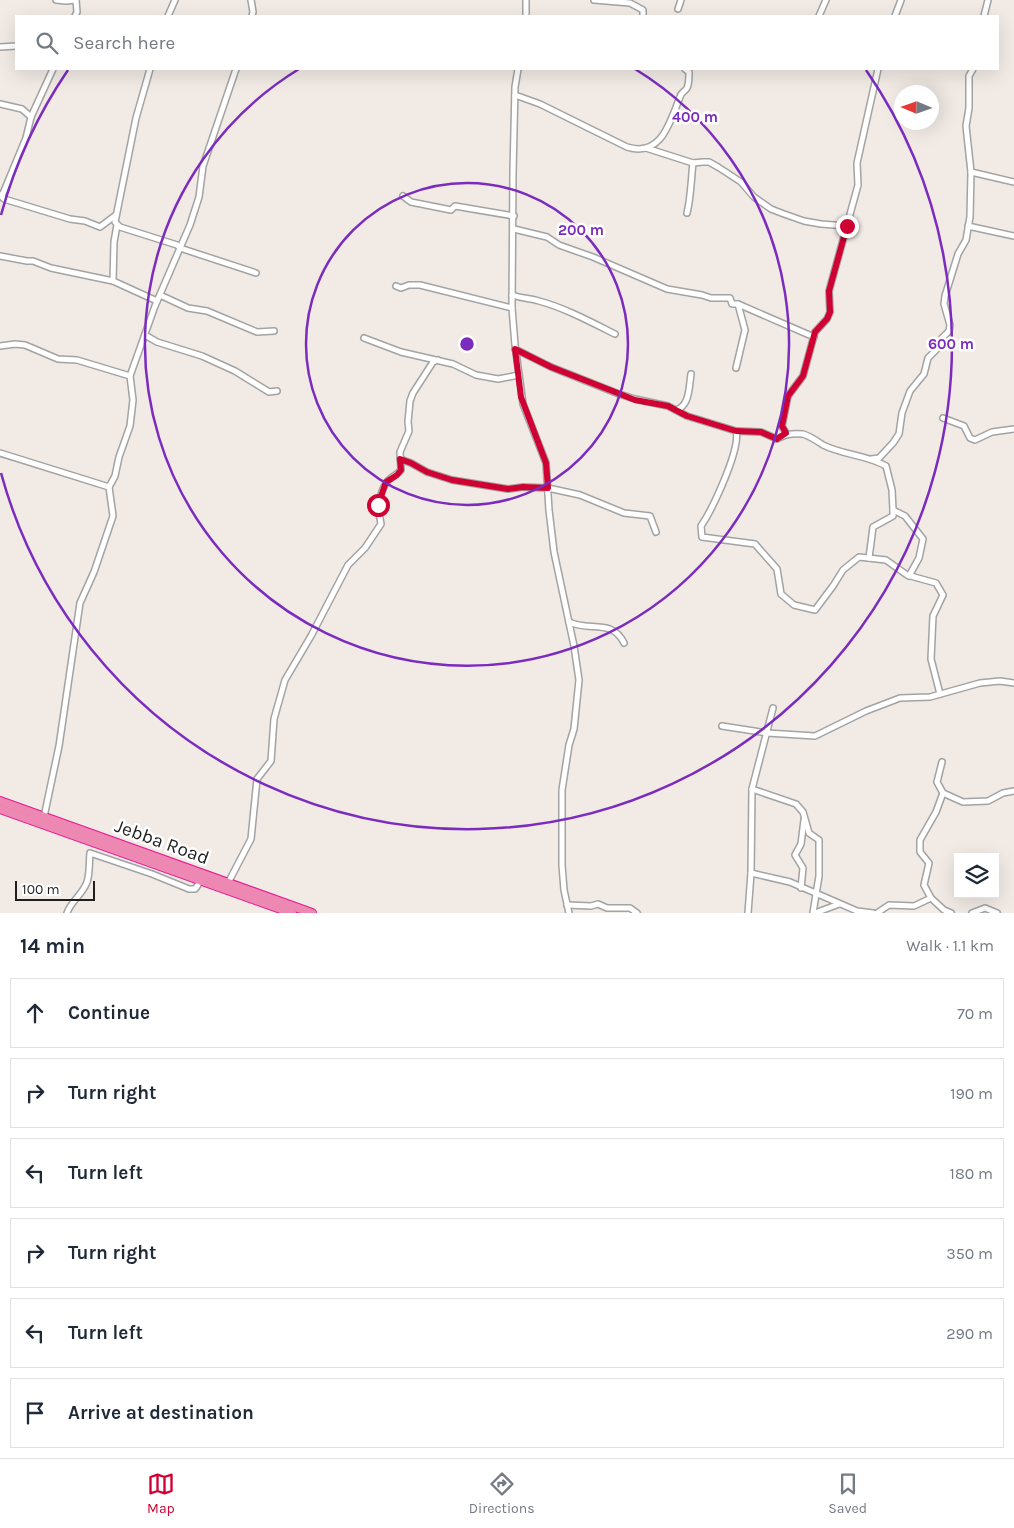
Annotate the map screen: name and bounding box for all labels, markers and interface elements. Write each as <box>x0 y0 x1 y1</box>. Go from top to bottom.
search box <box>15 15 999 70</box>
icon: search <box>33 29 61 57</box>
text: Search here <box>73 32 175 54</box>
north arrow <box>894 85 939 130</box>
text: 400 m <box>672 108 718 126</box>
route end <box>836 215 859 238</box>
text: 200 m <box>558 221 604 239</box>
centre of rings <box>458 335 476 353</box>
text: 600 m <box>928 335 974 353</box>
route start <box>367 494 390 517</box>
street label: Jebba Road <box>112 815 212 869</box>
map controls <box>954 853 999 898</box>
button: layers <box>954 853 999 898</box>
scale bar <box>15 878 95 901</box>
text: 100 m <box>22 881 60 898</box>
text: 14 min <box>20 934 85 958</box>
text: Walk · 1.1 km <box>906 936 994 955</box>
icon: ahead <box>21 999 49 1027</box>
text: Continue <box>68 1002 150 1024</box>
text: 70 m <box>957 1004 993 1023</box>
icon: right <box>21 1079 49 1107</box>
text: Turn right <box>68 1082 157 1104</box>
text: 190 m <box>950 1084 993 1103</box>
icon: left <box>21 1159 49 1187</box>
text: Turn left <box>68 1162 143 1184</box>
text: 180 m <box>950 1164 993 1183</box>
icon: right <box>21 1239 49 1267</box>
text: Turn right <box>68 1242 157 1264</box>
text: 350 m <box>946 1244 993 1263</box>
icon: left <box>21 1319 49 1347</box>
text: Turn left <box>68 1322 143 1344</box>
text: 290 m <box>946 1324 993 1343</box>
icon: arrive <box>21 1399 49 1427</box>
text: Arrive at destination <box>68 1402 254 1424</box>
tab: Map <box>147 1470 175 1517</box>
tab: Directions <box>469 1470 535 1517</box>
tab: Saved <box>828 1470 867 1517</box>

